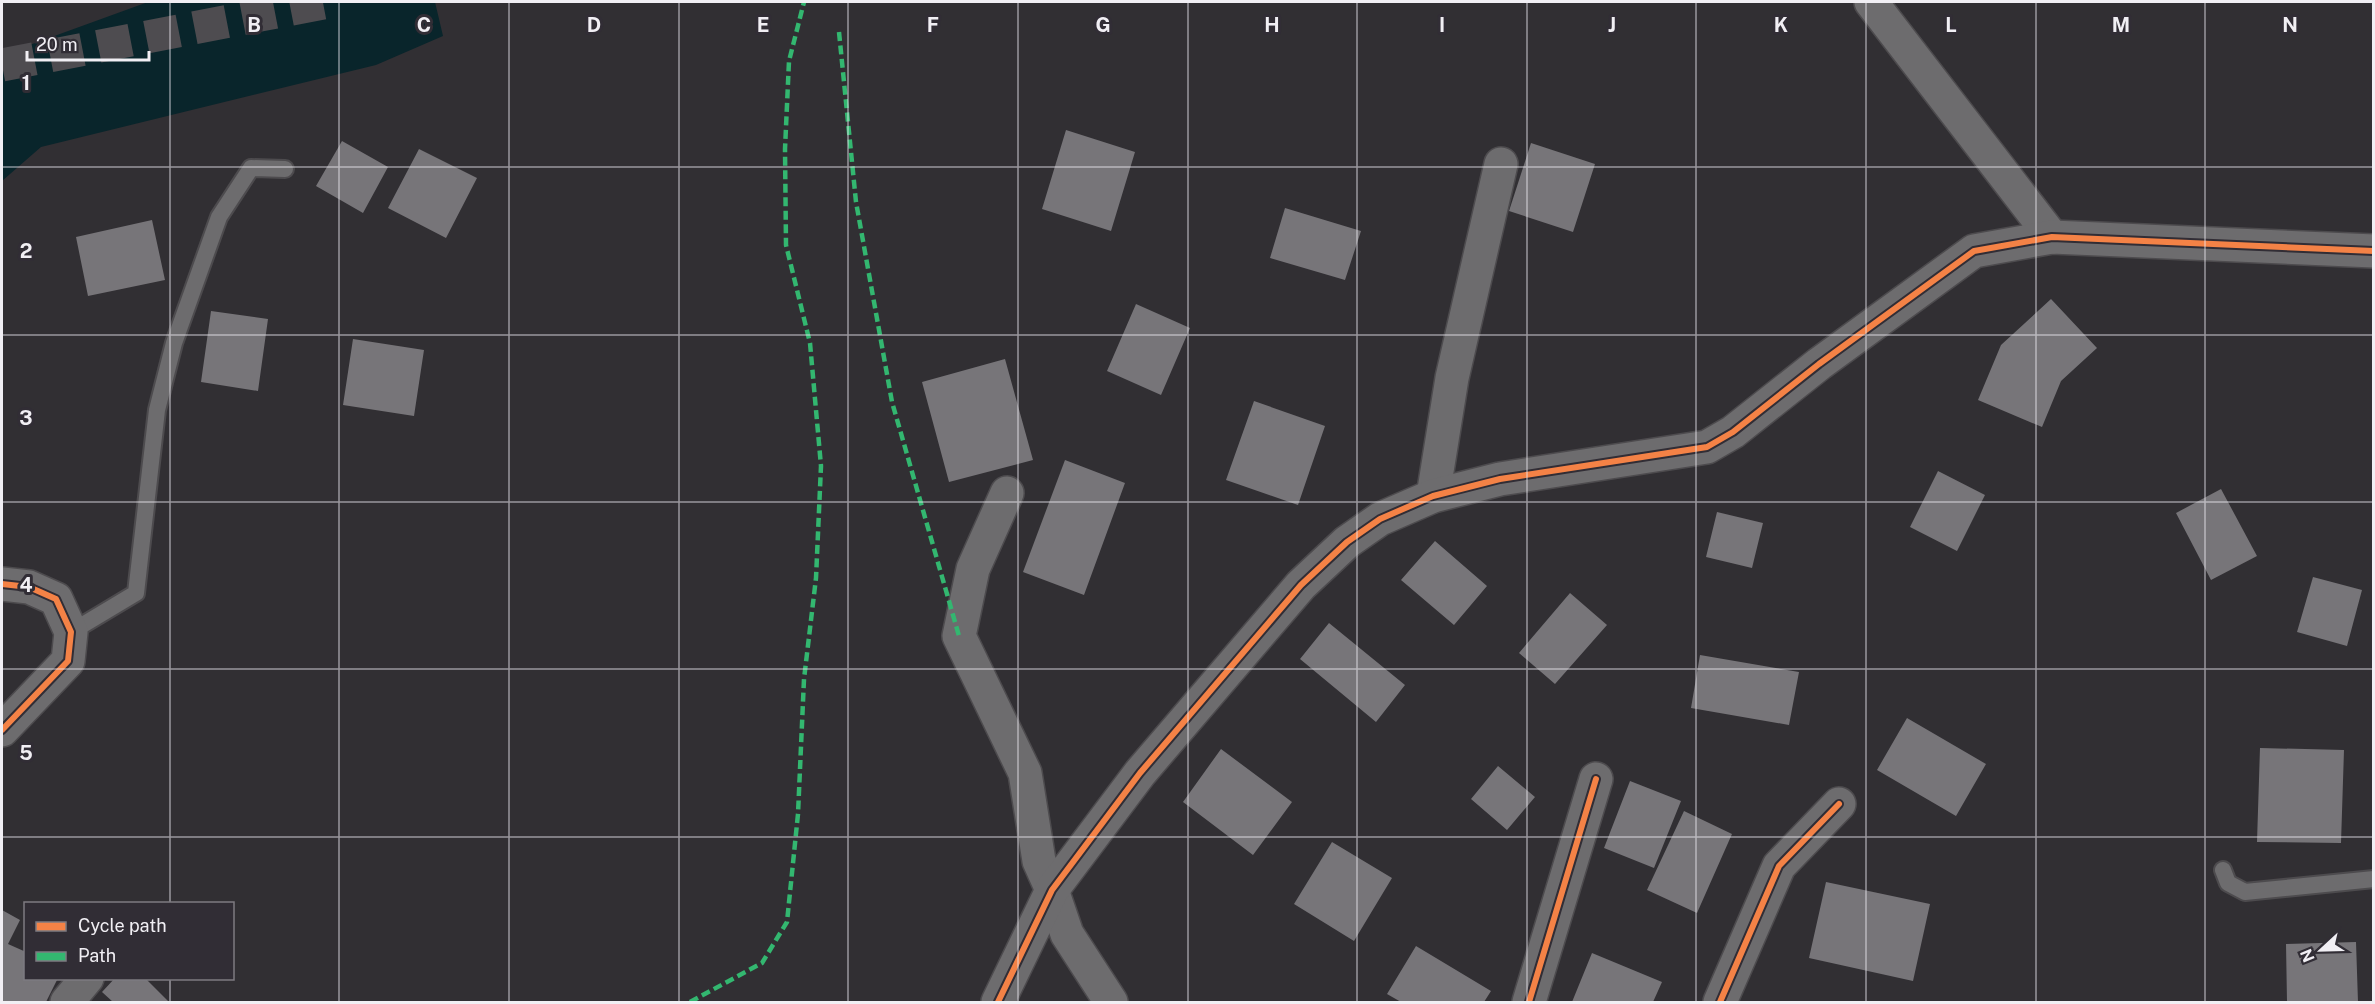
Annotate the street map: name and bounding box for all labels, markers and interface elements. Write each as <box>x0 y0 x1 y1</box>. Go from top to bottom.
text: B <box>247 13 261 37</box>
text: C <box>417 13 431 37</box>
text: D <box>587 13 601 37</box>
text: E <box>757 13 769 37</box>
text: F <box>927 13 939 37</box>
text: G <box>1095 13 1111 37</box>
text: H <box>1264 13 1280 37</box>
text: I <box>1439 13 1445 37</box>
text: J <box>1608 13 1616 37</box>
text: K <box>1774 13 1788 37</box>
text: L <box>1945 13 1957 37</box>
text: M <box>2112 13 2130 37</box>
text: N <box>2282 13 2298 37</box>
scale bar <box>27 24 148 62</box>
text: 20 m <box>36 34 78 55</box>
text: 1 <box>22 71 30 95</box>
text: 2 <box>20 239 32 263</box>
text: 3 <box>19 406 33 430</box>
text: 4 <box>19 573 33 597</box>
text: 5 <box>19 741 33 765</box>
legend <box>24 902 234 980</box>
text: Cycle path <box>78 915 167 936</box>
north arrow <box>2291 920 2351 980</box>
text: Path <box>78 945 116 966</box>
text: N <box>2296 946 2319 965</box>

